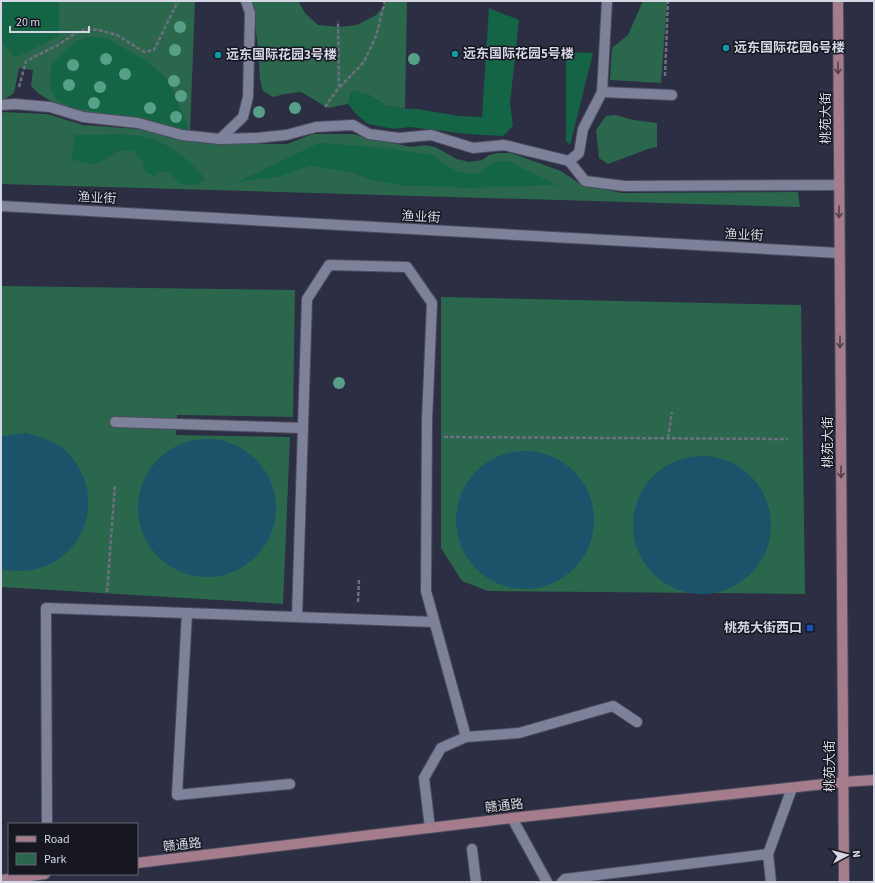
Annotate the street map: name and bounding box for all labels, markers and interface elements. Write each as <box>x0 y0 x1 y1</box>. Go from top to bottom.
scale bar <box>10 8 89 34</box>
text: 20 m <box>16 14 40 31</box>
place label: 远东国际花园6号楼 <box>734 39 845 57</box>
marker: 远东国际花园6号楼 <box>721 43 731 53</box>
place label: 远东国际花园5号楼 <box>463 45 574 63</box>
place label: 远东国际花园3号楼 <box>226 46 337 64</box>
marker: 远东国际花园5号楼 <box>450 49 460 59</box>
marker: 远东国际花园3号楼 <box>213 50 223 60</box>
one-way arrow <box>834 61 842 74</box>
street label: 桃苑大街 <box>817 92 835 144</box>
street label: 渔业街 <box>77 188 117 208</box>
one-way arrow <box>835 205 843 218</box>
street label: 渔业街 <box>401 207 441 227</box>
street label: 渔业街 <box>724 225 764 245</box>
one-way arrow <box>836 335 844 348</box>
street label: 桃苑大街 <box>819 416 837 468</box>
one-way arrow <box>837 465 845 478</box>
place label: 桃苑大街西口 <box>724 619 802 637</box>
marker: 桃苑大街西口 <box>805 623 815 633</box>
street label: 桃苑大街 <box>821 740 839 792</box>
street label: 赣通路 <box>484 795 524 817</box>
legend <box>8 823 138 875</box>
text: Road <box>44 831 70 848</box>
street label: 赣通路 <box>162 834 202 856</box>
north arrow <box>827 835 867 875</box>
text: N <box>849 849 864 858</box>
text: Park <box>44 851 66 868</box>

